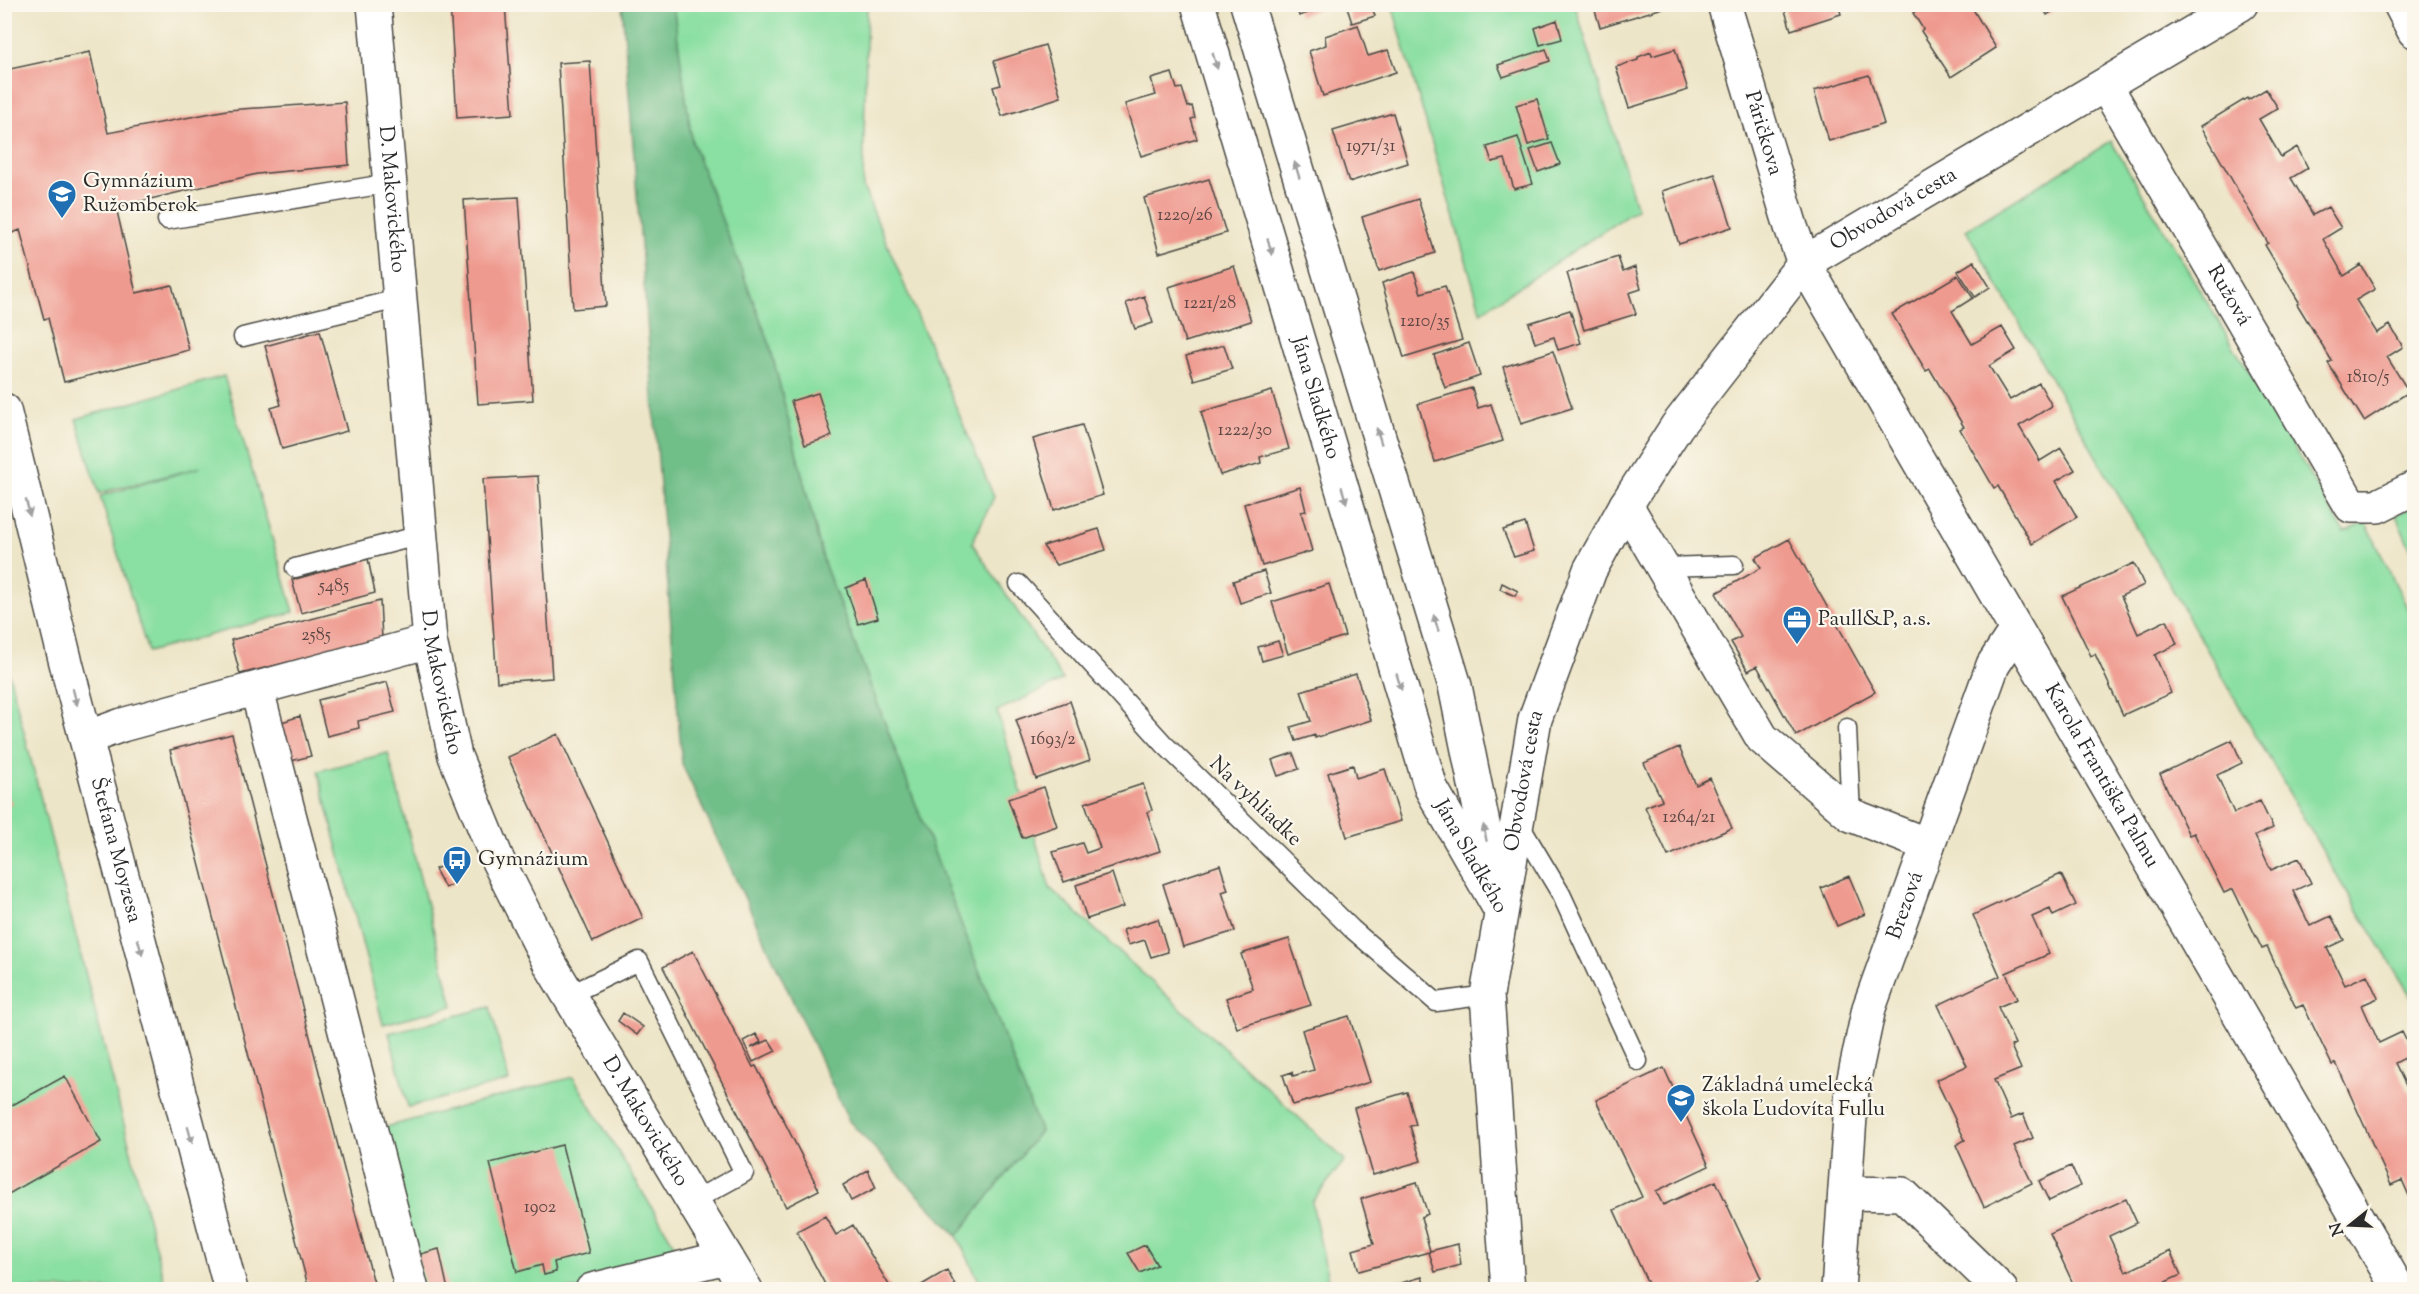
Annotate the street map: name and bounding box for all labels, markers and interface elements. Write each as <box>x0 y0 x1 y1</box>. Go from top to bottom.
one-way arrow <box>1211 52 1220 70</box>
street label: Páričkova <box>1736 87 1790 179</box>
street label: D. Makovického <box>370 125 413 274</box>
house number: 1971/31 <box>1346 134 1396 160</box>
one-way arrow <box>1292 160 1301 178</box>
street label: Obvodová cesta <box>1825 160 1963 259</box>
place label: Gymnázium Ružomberok <box>83 167 199 221</box>
school or university icon: Gymnázium Ružomberok <box>46 178 78 220</box>
house number: 1220/26 <box>1157 203 1213 229</box>
one-way arrow <box>1266 239 1275 257</box>
street label: Ružová <box>2199 260 2258 332</box>
house number: 1221/28 <box>1184 291 1236 317</box>
house number: 1210/35 <box>1400 309 1450 335</box>
street label: Jána Sladkého <box>1282 332 1347 463</box>
house number: 1810/5 <box>2347 365 2389 391</box>
house number: 1222/30 <box>1218 418 1272 444</box>
one-way arrow <box>1374 427 1383 445</box>
one-way arrow <box>1340 486 1349 504</box>
one-way arrow <box>24 499 34 517</box>
house number: 5485 <box>318 574 349 600</box>
office icon: Paull&P, a.s. <box>1781 604 1813 646</box>
place label: Paull&P, a.s. <box>1818 605 1931 635</box>
street label: D. Makovického <box>412 609 469 758</box>
one-way arrow <box>1431 614 1440 632</box>
house number: 2585 <box>301 623 331 649</box>
one-way arrow <box>1395 673 1404 691</box>
street label: Karola Františka Palmu <box>2036 678 2166 874</box>
one-way arrow <box>71 689 80 707</box>
street label: Obvodová cesta <box>1497 706 1552 854</box>
house number: 1693/2 <box>1030 727 1076 753</box>
street label: Na vyhliadke <box>1202 750 1308 854</box>
street label: Štefana Moyzesa <box>82 774 149 926</box>
street label: Jána Sladkého <box>1425 793 1514 919</box>
house number: 1264/21 <box>1663 805 1715 831</box>
one-way arrow <box>1480 823 1489 842</box>
bus stop icon: Gymnázium <box>441 844 473 886</box>
place label: Gymnázium <box>478 845 588 875</box>
street label: Brezová <box>1880 867 1932 944</box>
one-way arrow <box>136 938 146 956</box>
street label: D. Makovického <box>594 1051 696 1193</box>
place label: Základná umelecká škola Ľudovíta Fullu <box>1702 1071 1885 1125</box>
school or university icon: Základná umelecká škola Ľudovíta Fullu <box>1665 1082 1697 1124</box>
one-way arrow <box>186 1127 195 1145</box>
house number: 1902 <box>524 1195 557 1221</box>
north arrow <box>2320 1195 2380 1255</box>
text: N <box>2325 1219 2351 1238</box>

